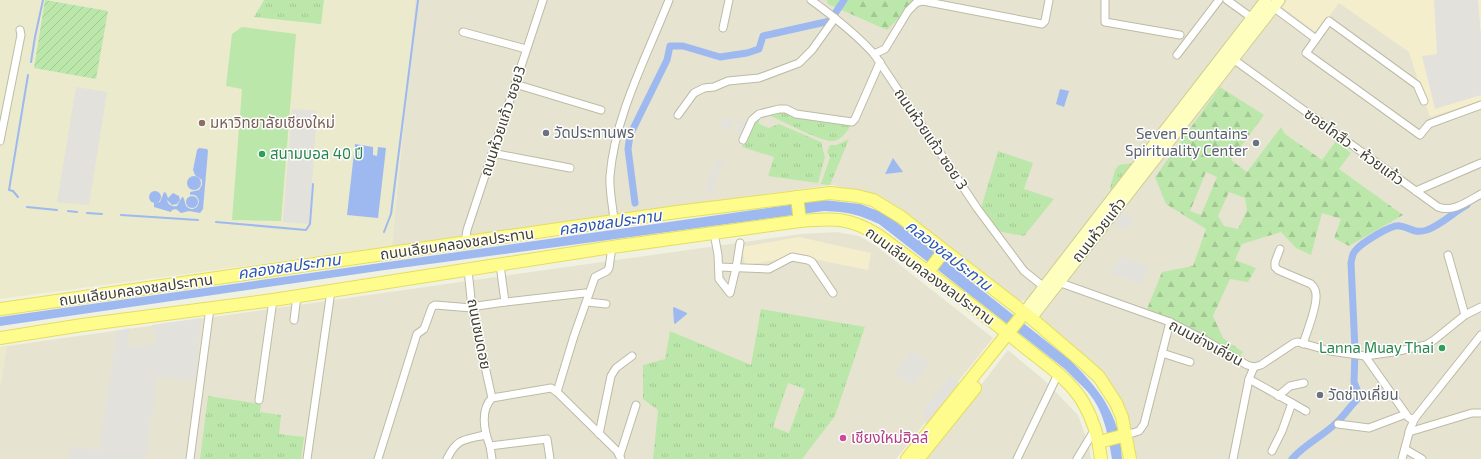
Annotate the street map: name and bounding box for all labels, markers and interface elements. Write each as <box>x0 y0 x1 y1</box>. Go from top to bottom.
street label: ถนนห้วยแก้ว ซอย3 <box>476 63 528 178</box>
street label: ถนนห้วยแก้ว ซอย 3 <box>891 84 972 193</box>
street label: ซอยโกสึว - ห้วยแก้ว <box>1301 104 1408 188</box>
place label: มหาวิทยาลัยเชียงใหม่ <box>210 113 335 131</box>
marker: มหาวิทยาลัยเชียงใหม่ <box>197 118 207 128</box>
place label: วัดประทานพร <box>554 123 634 141</box>
place label: Seven Fountains Spirituality Center <box>1125 124 1248 159</box>
marker: วัดประทานพร <box>541 128 551 138</box>
marker: Seven Fountains Spirituality Center <box>1251 138 1261 148</box>
place label: สนามบอล 40 ปี <box>270 144 363 162</box>
marker: สนามบอล 40 ปี <box>257 149 267 159</box>
street label: ถนนห้วยแก้ว <box>1067 193 1129 265</box>
water label: คลองชลประทาน <box>557 205 664 238</box>
water label: คลองชลประทาน <box>903 215 997 295</box>
street label: ถนนเลียบคลองชลประทาน <box>862 222 999 328</box>
street label: ถนนเลียบคลองชลประทาน <box>379 223 535 263</box>
water label: คลองชลประทาน <box>236 249 343 282</box>
street label: ถนนเลียบคลองชลประทาน <box>58 269 214 309</box>
street label: ถนนชมดอย <box>464 297 496 371</box>
street label: ถนนช่างเคี่ยน <box>1166 314 1247 369</box>
place label: Lanna Muay Thai <box>1319 338 1434 356</box>
marker: Lanna Muay Thai <box>1437 343 1447 353</box>
place label: วัดช่างเคี่ยน <box>1328 384 1399 403</box>
marker: วัดช่างเคี่ยน <box>1315 390 1325 400</box>
place label: เชียงใหม่ฮิลล์ <box>851 428 928 446</box>
marker: เชียงใหม่ฮิลล์ <box>838 433 848 443</box>

